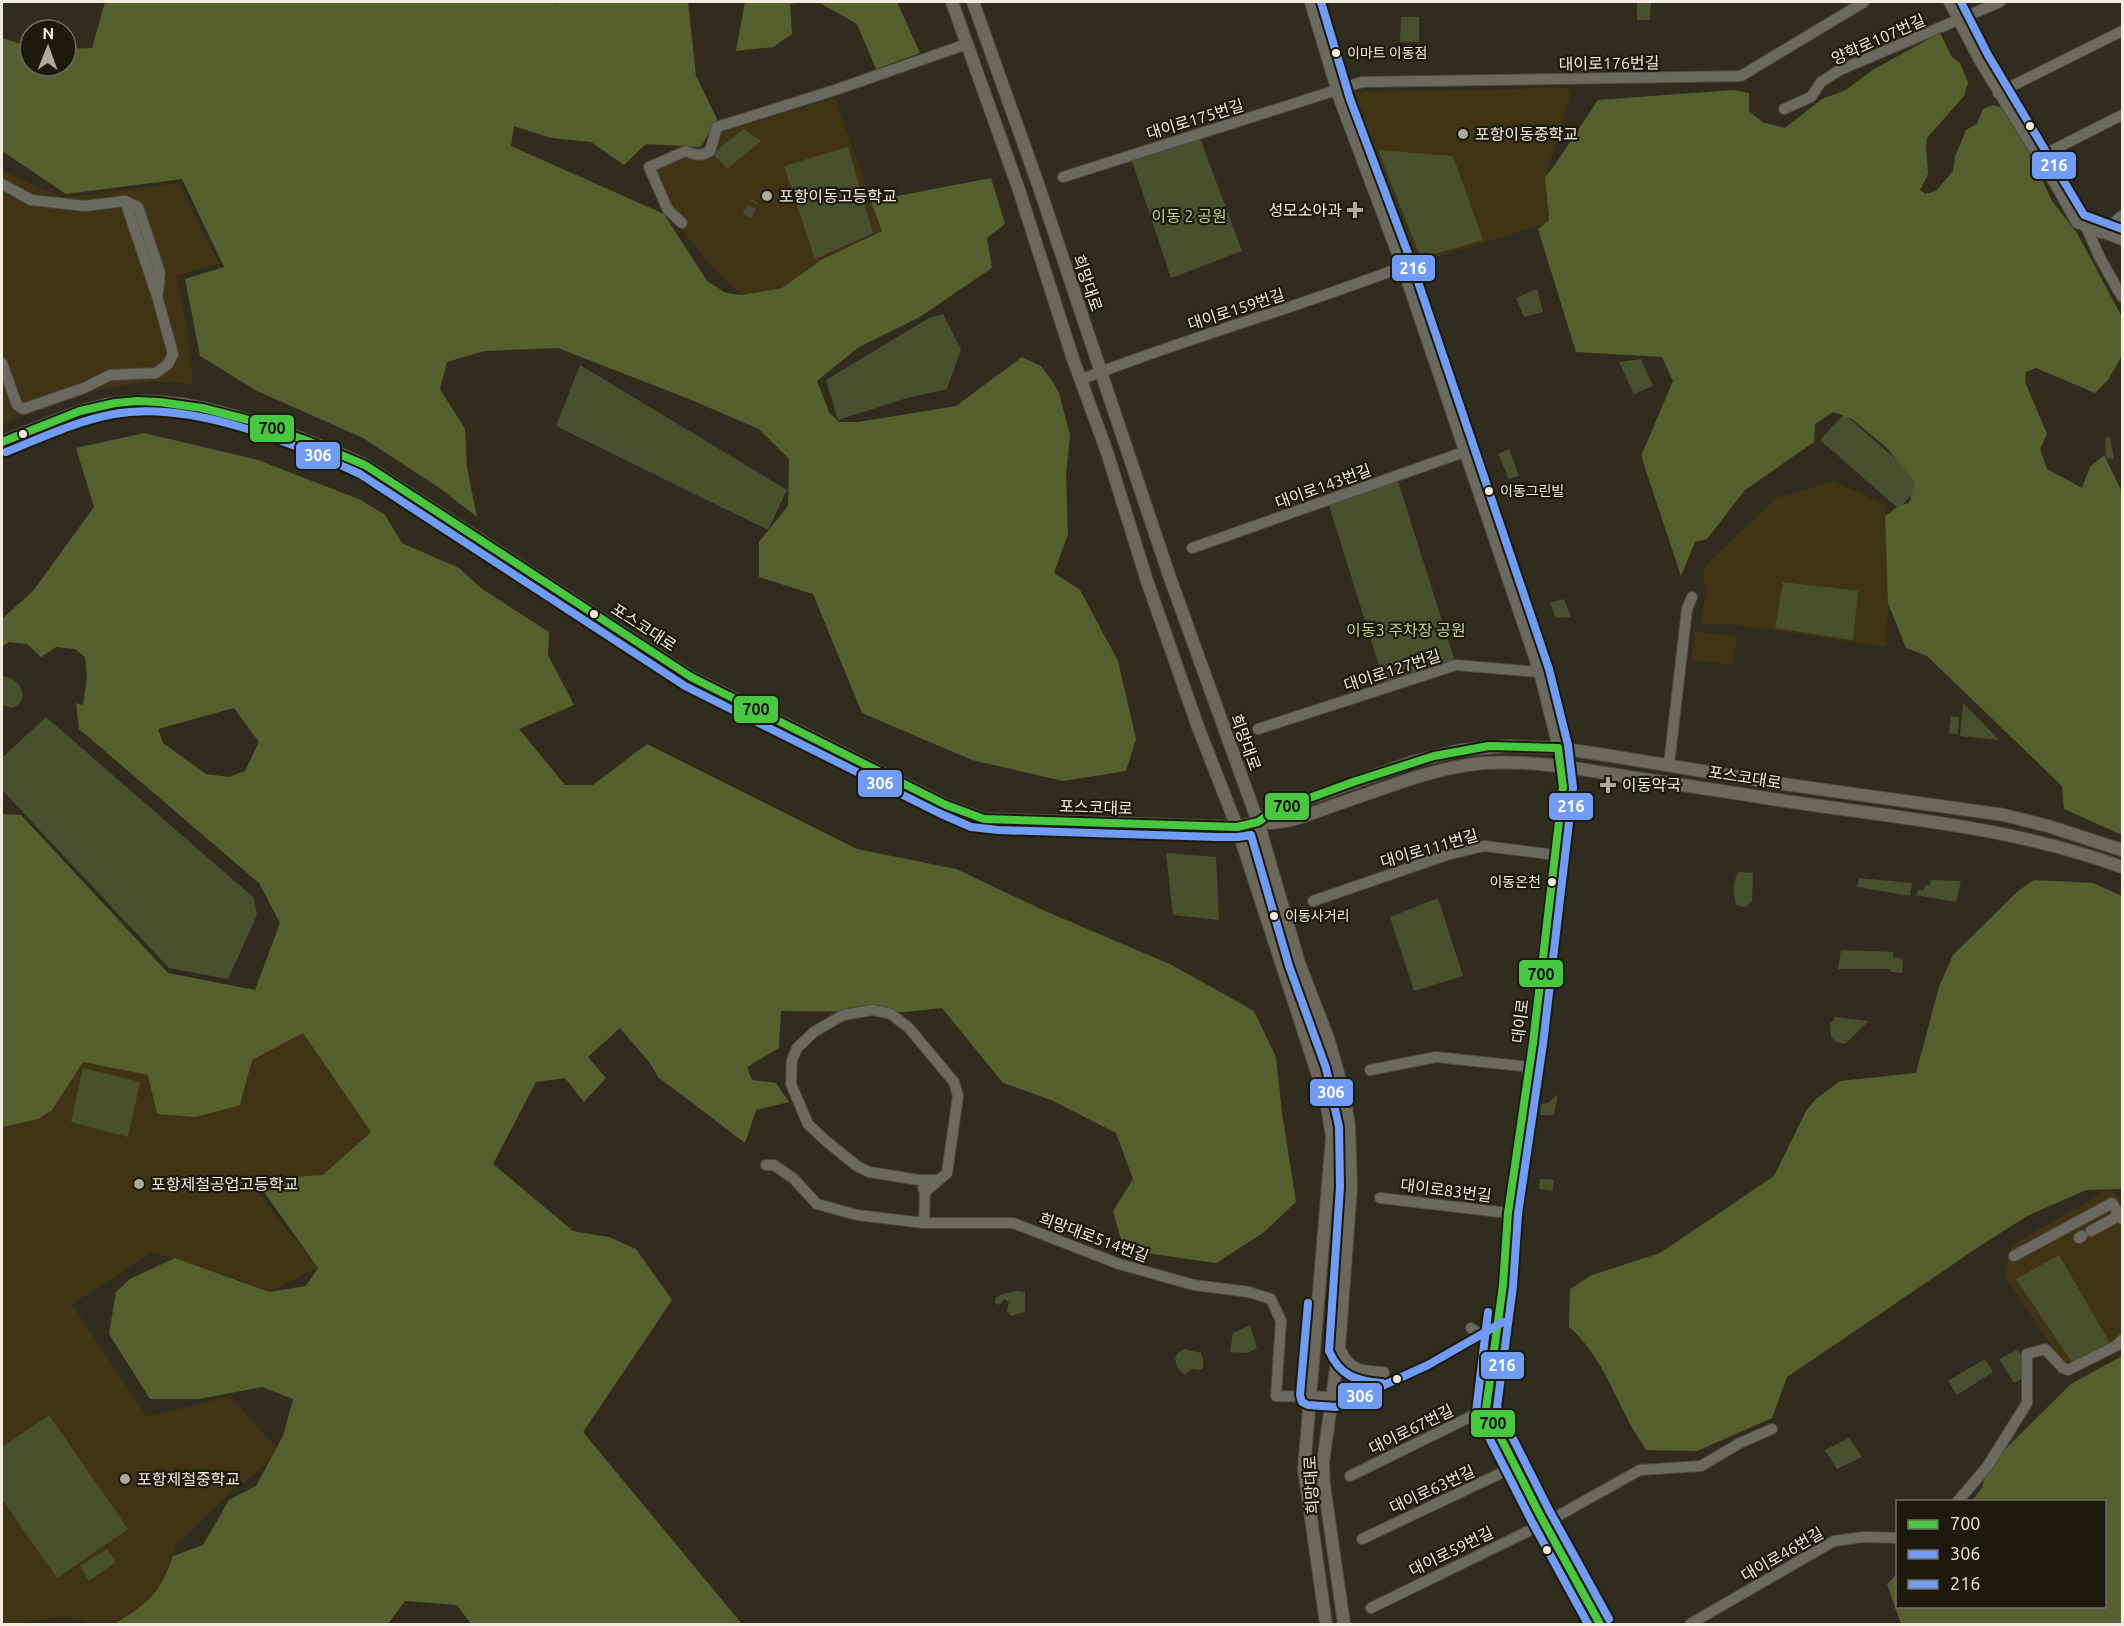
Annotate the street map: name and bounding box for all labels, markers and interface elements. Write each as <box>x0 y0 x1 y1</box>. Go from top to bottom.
street label: 양학로107번길 <box>1828 10 1928 68</box>
north arrow <box>18 18 78 78</box>
text: N <box>42 24 54 42</box>
place label: 이마트 이동점 <box>1347 45 1428 61</box>
marker: 이마트 이동점 <box>1330 47 1342 59</box>
street label: 대이로176번길 <box>1559 53 1659 73</box>
street label: 대이로175번길 <box>1144 96 1246 142</box>
unlabelled marker <box>2024 120 2036 132</box>
place label: 포항이동중학교 <box>1475 125 1578 143</box>
marker: 포항이동중학교 <box>1456 127 1470 141</box>
line badge: 216 <box>2031 151 2077 180</box>
text: 216 <box>2040 156 2068 174</box>
place label: 포항이동고등학교 <box>779 187 897 205</box>
marker: 포항이동고등학교 <box>760 189 774 203</box>
place label: 성모소아과 <box>1268 201 1342 219</box>
marker: 성모소아과 <box>1346 201 1364 219</box>
park label: 이동 2 공원 <box>1151 207 1227 225</box>
street label: 희망대로 <box>1070 252 1106 314</box>
line badge: 216 <box>1391 254 1436 282</box>
text: 216 <box>1399 259 1427 277</box>
street label: 대이로159번길 <box>1185 285 1287 333</box>
line badge: 700 <box>249 414 295 443</box>
text: 700 <box>258 419 286 437</box>
unlabelled marker <box>17 428 29 440</box>
line badge: 306 <box>295 441 341 470</box>
text: 306 <box>304 446 332 464</box>
street label: 대이로143번길 <box>1273 460 1373 512</box>
place label: 이동그린빌 <box>1500 483 1564 499</box>
marker: 이동그린빌 <box>1483 485 1495 497</box>
street label: 포스코대로 <box>608 599 680 655</box>
unlabelled marker <box>588 608 600 620</box>
park label: 이동3 주차장 공원 <box>1346 621 1466 639</box>
street label: 대이로127번길 <box>1341 646 1443 694</box>
line badge: 700 <box>733 695 779 724</box>
text: 700 <box>742 700 770 718</box>
street label: 희망대로 <box>1227 711 1265 773</box>
street label: 포스코대로 <box>1707 762 1783 792</box>
line badge: 306 <box>857 769 903 798</box>
text: 306 <box>866 774 894 792</box>
marker: 이동약국 <box>1599 776 1617 794</box>
place label: 이동약국 <box>1622 776 1681 794</box>
line badge: 700 <box>1264 792 1310 821</box>
line badge: 216 <box>1548 792 1594 821</box>
street label: 포스코대로 <box>1059 797 1133 817</box>
text: 700 <box>1273 797 1301 815</box>
text: 216 <box>1557 797 1585 815</box>
street label: 대이로111번길 <box>1378 825 1480 871</box>
place label: 이동온천 <box>1489 874 1541 890</box>
marker: 이동온천 <box>1546 876 1558 888</box>
place label: 이동사거리 <box>1285 908 1349 924</box>
marker: 이동사거리 <box>1268 910 1280 922</box>
line badge: 700 <box>1518 959 1564 988</box>
text: 700 <box>1527 965 1555 983</box>
street label: 대이로 <box>1508 998 1532 1044</box>
line badge: 306 <box>1309 1078 1354 1107</box>
text: 306 <box>1317 1083 1345 1101</box>
place label: 포항제철공업고등학교 <box>151 1175 298 1193</box>
street label: 대이로83번길 <box>1399 1175 1493 1205</box>
marker: 포항제철공업고등학교 <box>132 1177 146 1191</box>
street label: 희망대로514번길 <box>1037 1209 1151 1265</box>
line badge: 216 <box>1480 1351 1525 1380</box>
text: 216 <box>1488 1356 1516 1374</box>
unlabelled marker <box>1391 1373 1403 1385</box>
line badge: 306 <box>1337 1382 1383 1410</box>
text: 306 <box>1346 1387 1374 1405</box>
street label: 대이로67번길 <box>1366 1401 1456 1457</box>
line badge: 700 <box>1470 1409 1516 1438</box>
text: 700 <box>1479 1414 1507 1432</box>
street label: 희망대로 <box>1300 1455 1322 1515</box>
street label: 대이로63번길 <box>1387 1461 1477 1517</box>
place label: 포항제철중학교 <box>137 1470 240 1488</box>
marker: 포항제철중학교 <box>118 1472 132 1486</box>
legend <box>1896 1500 2106 1608</box>
text: 700 <box>1950 1513 1980 1533</box>
street label: 대이로59번길 <box>1406 1523 1496 1579</box>
street label: 대이로46번길 <box>1738 1523 1826 1585</box>
text: 306 <box>1950 1543 1980 1563</box>
unlabelled marker <box>1541 1544 1553 1556</box>
text: 216 <box>1950 1573 1980 1593</box>

